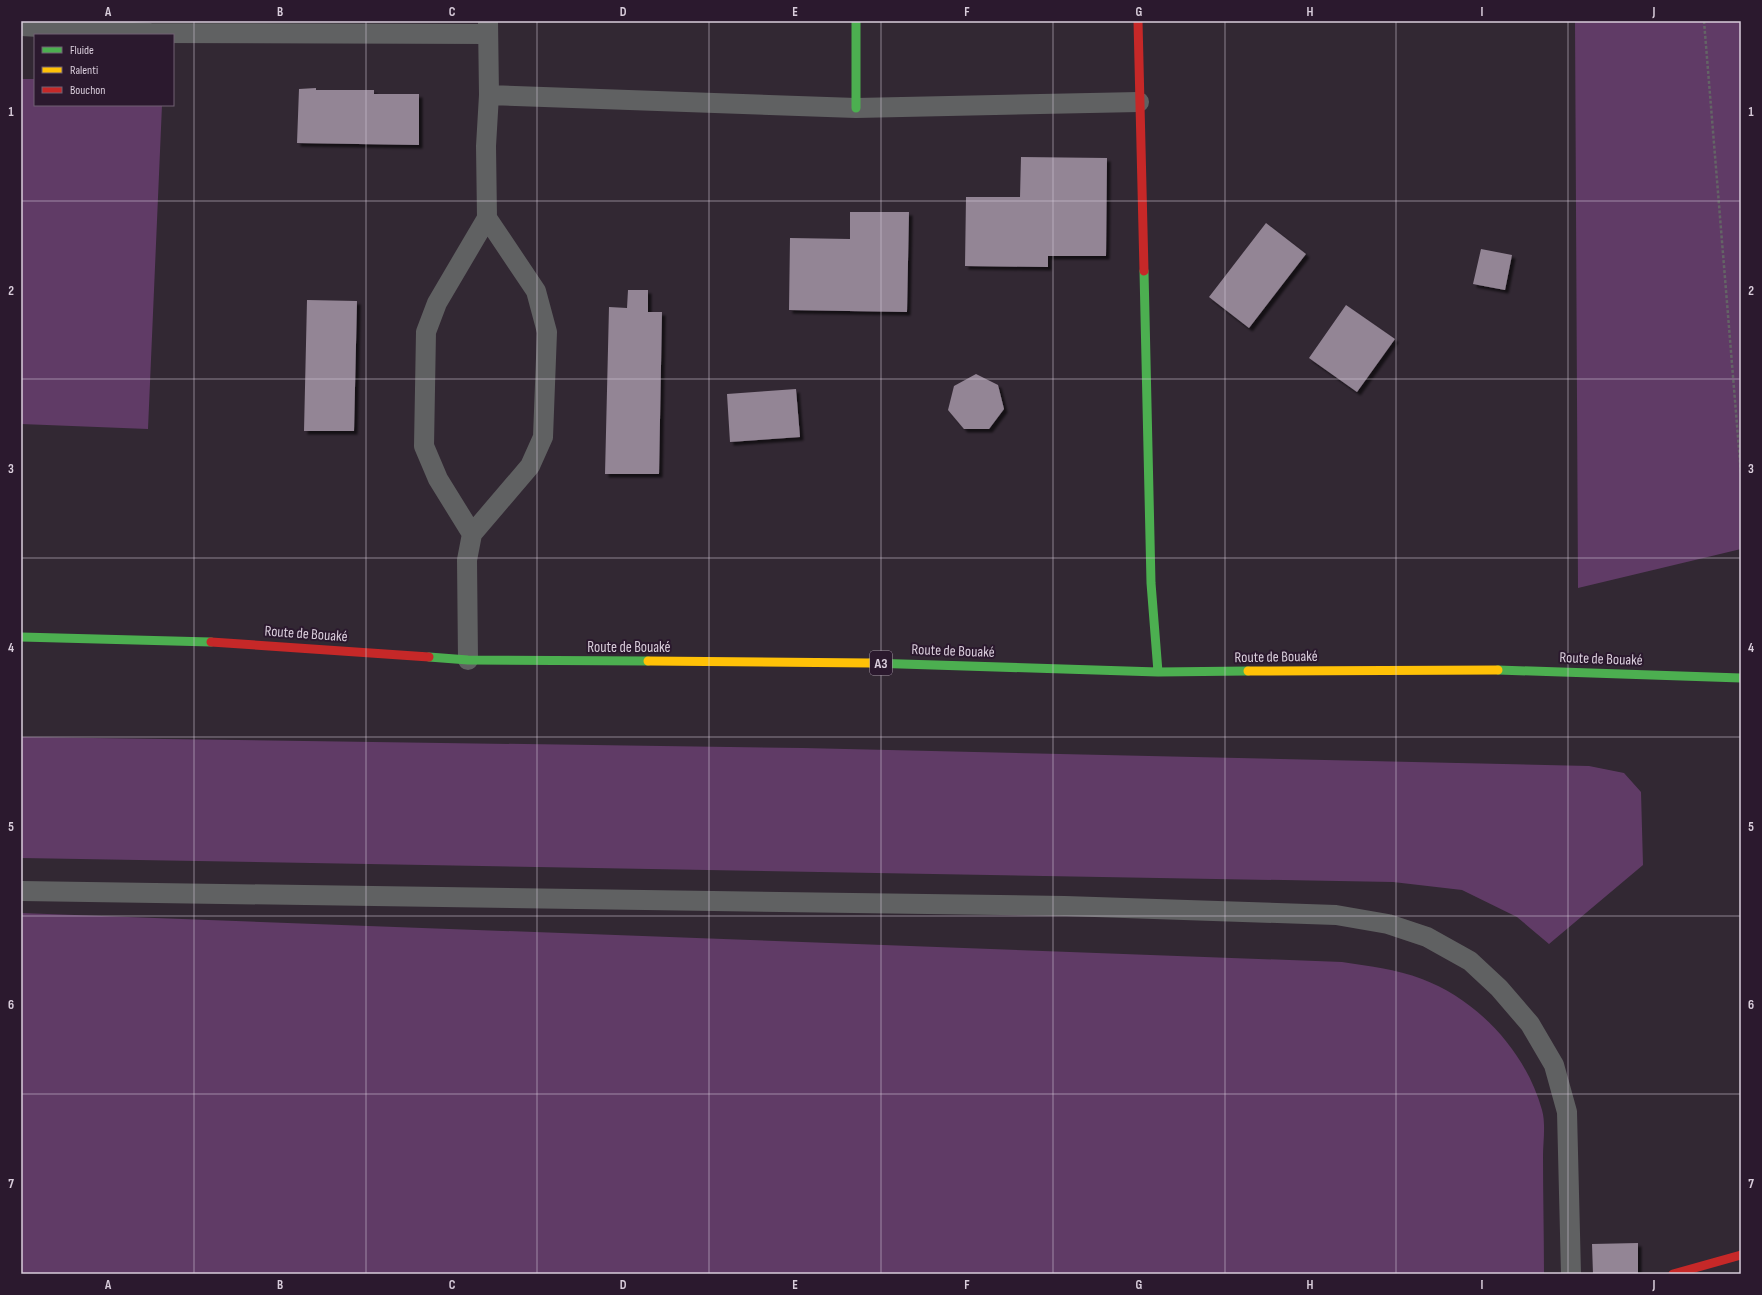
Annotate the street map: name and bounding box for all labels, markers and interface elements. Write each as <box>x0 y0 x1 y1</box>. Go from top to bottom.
text: A <box>104 4 112 20</box>
text: B <box>277 4 283 20</box>
text: C <box>449 4 456 20</box>
text: D <box>620 4 627 20</box>
text: E <box>792 4 798 20</box>
text: F <box>964 4 970 20</box>
text: G <box>1136 4 1143 20</box>
text: H <box>1307 4 1314 20</box>
text: I <box>1481 4 1484 20</box>
text: J <box>1652 4 1656 20</box>
legend <box>34 34 174 106</box>
text: Fluide <box>70 43 94 58</box>
text: Ralenti <box>70 63 98 78</box>
text: Bouchon <box>70 83 105 98</box>
text: 1 <box>8 104 14 120</box>
text: 1 <box>1748 104 1754 120</box>
text: 2 <box>8 283 14 299</box>
text: 2 <box>1748 283 1754 299</box>
text: 3 <box>8 461 14 477</box>
text: 3 <box>1748 461 1754 477</box>
street label: Route de Bouaké <box>264 622 348 646</box>
street label: Route de Bouaké <box>587 638 671 657</box>
text: 4 <box>8 640 14 656</box>
street label: Route de Bouaké <box>911 640 995 662</box>
text: 4 <box>1748 640 1754 656</box>
street label: Route de Bouaké <box>1234 647 1318 667</box>
street label: Route de Bouaké <box>1559 648 1643 670</box>
road number: A3 <box>870 651 892 675</box>
text: 5 <box>8 819 14 835</box>
text: 5 <box>1748 819 1754 835</box>
text: 6 <box>8 997 14 1013</box>
text: 6 <box>1748 997 1754 1013</box>
text: 7 <box>8 1176 14 1192</box>
text: 7 <box>1748 1176 1754 1192</box>
text: A <box>104 1277 112 1293</box>
text: B <box>277 1277 283 1293</box>
text: C <box>449 1277 456 1293</box>
text: D <box>620 1277 627 1293</box>
text: E <box>792 1277 798 1293</box>
text: F <box>964 1277 970 1293</box>
text: G <box>1136 1277 1143 1293</box>
text: H <box>1307 1277 1314 1293</box>
text: I <box>1481 1277 1484 1293</box>
text: J <box>1652 1277 1656 1293</box>

